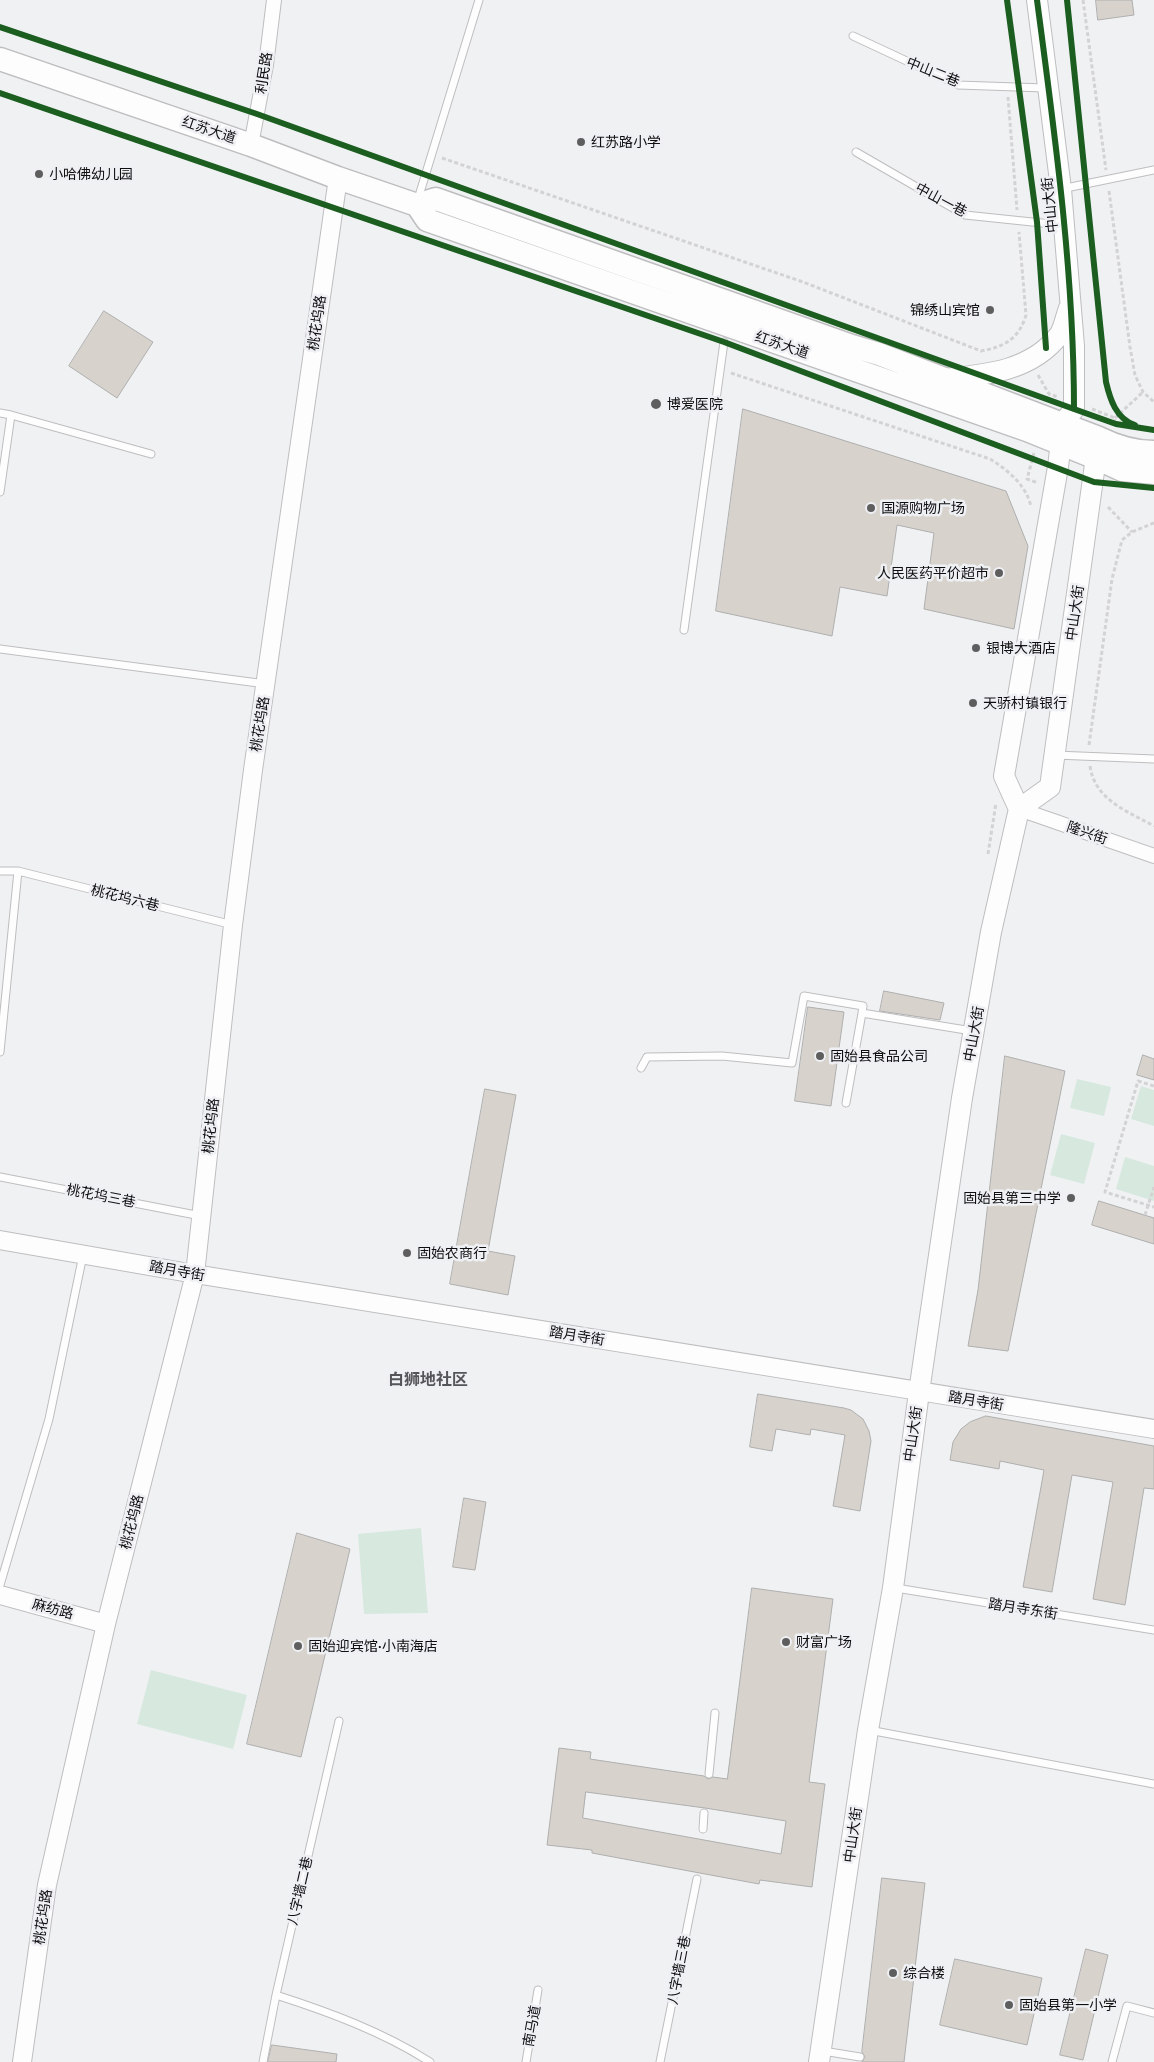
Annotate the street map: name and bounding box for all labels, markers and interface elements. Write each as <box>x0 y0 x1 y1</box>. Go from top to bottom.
street label: 利民路 <box>252 51 276 95</box>
street label: 中山二巷 <box>904 54 962 90</box>
street label: 红苏大道 <box>180 113 238 147</box>
place label: 红苏路小学 <box>591 134 661 150</box>
marker: 红苏路小学 <box>575 136 587 148</box>
place label: 小哈佛幼儿园 <box>49 166 133 182</box>
marker: 小哈佛幼儿园 <box>33 168 45 180</box>
street label: 中山大街 <box>1039 176 1061 234</box>
street label: 中山一巷 <box>912 179 970 221</box>
street label: 桃花坞路 <box>305 294 329 352</box>
place label: 锦绣山宾馆 <box>910 302 980 318</box>
marker: 锦绣山宾馆 <box>984 304 996 316</box>
street label: 红苏大道 <box>753 328 811 362</box>
place label: 博爱医院 <box>667 396 723 412</box>
marker: 博爱医院 <box>649 397 663 411</box>
place label: 国源购物广场 <box>881 500 965 516</box>
marker: 国源购物广场 <box>865 502 877 514</box>
place label: 人民医药平价超市 <box>877 565 989 581</box>
marker: 人民医药平价超市 <box>993 567 1005 579</box>
street label: 中山大街 <box>1063 584 1087 642</box>
place label: 银博大酒店 <box>986 640 1056 656</box>
marker: 银博大酒店 <box>970 642 982 654</box>
street label: 桃花坞路 <box>247 695 273 753</box>
place label: 天骄村镇银行 <box>983 695 1067 711</box>
marker: 天骄村镇银行 <box>967 697 979 709</box>
street label: 隆兴街 <box>1064 818 1110 848</box>
street label: 桃花坞六巷 <box>89 881 161 915</box>
street label: 中山大街 <box>961 1005 987 1063</box>
place label: 固始县食品公司 <box>830 1048 928 1064</box>
marker: 固始县食品公司 <box>814 1050 826 1062</box>
street label: 桃花坞路 <box>200 1097 222 1155</box>
street label: 桃花坞三巷 <box>65 1181 137 1211</box>
place label: 固始县第三中学 <box>963 1190 1061 1206</box>
marker: 固始县第三中学 <box>1065 1192 1077 1204</box>
place label: 固始农商行 <box>417 1245 487 1261</box>
marker: 固始农商行 <box>401 1247 413 1259</box>
street label: 踏月寺街 <box>148 1258 206 1284</box>
street label: 踏月寺街 <box>548 1323 606 1349</box>
district label: 白狮地社区 <box>388 1370 468 1390</box>
street label: 踏月寺街 <box>947 1388 1005 1414</box>
street label: 中山大街 <box>901 1405 925 1463</box>
street label: 桃花坞路 <box>117 1493 147 1551</box>
street label: 麻纺路 <box>31 1595 75 1623</box>
street label: 踏月寺东街 <box>987 1595 1059 1623</box>
place label: 财富广场 <box>796 1634 852 1650</box>
marker: 财富广场 <box>780 1636 792 1648</box>
place label: 固始迎宾馆·小南海店 <box>308 1638 438 1654</box>
marker: 固始迎宾馆·小南海店 <box>292 1640 304 1652</box>
street label: 中山大街 <box>841 1806 865 1864</box>
street label: 八字墙二巷 <box>284 1855 316 1927</box>
street label: 桃花坞路 <box>31 1888 55 1946</box>
street label: 八字墙三巷 <box>664 1934 694 2006</box>
place label: 综合楼 <box>903 1965 945 1981</box>
marker: 综合楼 <box>887 1967 899 1979</box>
place label: 固始县第一小学 <box>1019 1997 1117 2013</box>
marker: 固始县第一小学 <box>1003 1999 1015 2011</box>
street label: 南马道 <box>520 2004 544 2048</box>

